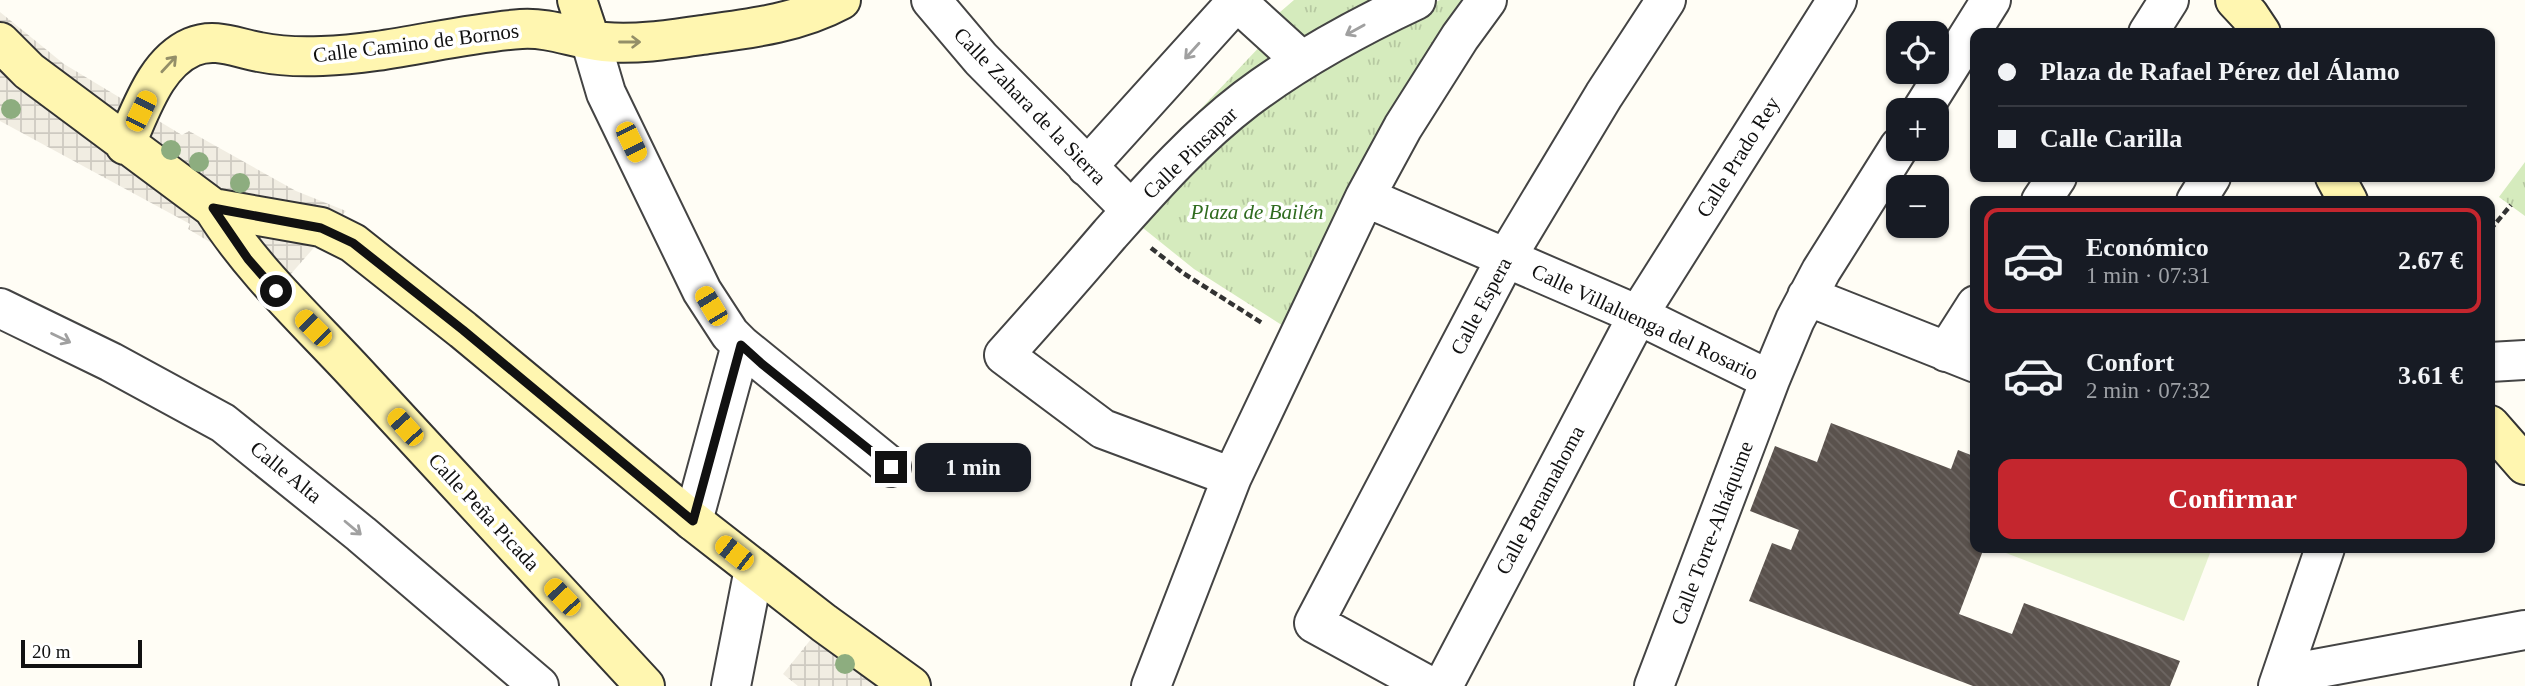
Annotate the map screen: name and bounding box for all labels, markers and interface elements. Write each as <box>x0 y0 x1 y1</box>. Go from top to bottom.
street label: Calle Camino de Bornos <box>312 18 520 68</box>
map controls <box>1886 21 1949 238</box>
button: locate <box>1886 21 1949 84</box>
street label: Calle Zahara de la Sierra <box>949 23 1112 190</box>
one-way arrow <box>1345 23 1365 37</box>
one-way arrow <box>618 35 641 49</box>
one-way arrow <box>1184 42 1201 59</box>
one-way arrow <box>161 55 177 73</box>
text: Plaza de Rafael Pérez del Álamo <box>2040 57 2400 86</box>
car <box>123 88 160 134</box>
street label: Calle Prado Rey <box>1691 92 1785 222</box>
button: + <box>1886 98 1949 161</box>
street label: Calle Pinsapar <box>1138 102 1242 204</box>
car <box>613 119 650 165</box>
text: Calle Carilla <box>2040 124 2182 153</box>
button: − <box>1886 175 1949 238</box>
park label: Plaza de Bailén <box>1190 200 1323 224</box>
icon: car <box>2002 229 2065 292</box>
text: Económico <box>2086 233 2209 262</box>
text: 2.67 € <box>2398 246 2463 275</box>
street label: Calle Espera <box>1445 253 1517 359</box>
street label: Calle Villaluenga del Rosario <box>1528 259 1762 385</box>
text: 1 min · 07:31 <box>2086 263 2211 288</box>
route start <box>260 275 292 307</box>
car <box>692 283 731 329</box>
car <box>291 306 336 350</box>
one-way arrow <box>50 332 71 345</box>
icon: car <box>2002 344 2065 407</box>
text: Confort <box>2086 348 2174 377</box>
text: 3.61 € <box>2398 361 2463 390</box>
text: 2 min · 07:32 <box>2086 378 2211 403</box>
car <box>384 404 427 450</box>
street label: Calle Benamahoma <box>1491 421 1590 578</box>
street label: Calle Alta <box>246 436 327 508</box>
street label: Calle Torre-Alháquime <box>1666 438 1758 628</box>
callout: 1 min <box>916 442 1031 491</box>
street label: Calle Peña Picada <box>424 448 545 576</box>
route end <box>875 451 907 483</box>
text: 1 min <box>945 455 1001 480</box>
button: Confirmar <box>1998 459 2467 539</box>
one-way arrow <box>344 520 362 535</box>
car <box>711 532 758 574</box>
car <box>540 574 585 620</box>
scale bar <box>21 637 142 669</box>
text: 20 m <box>32 641 71 662</box>

